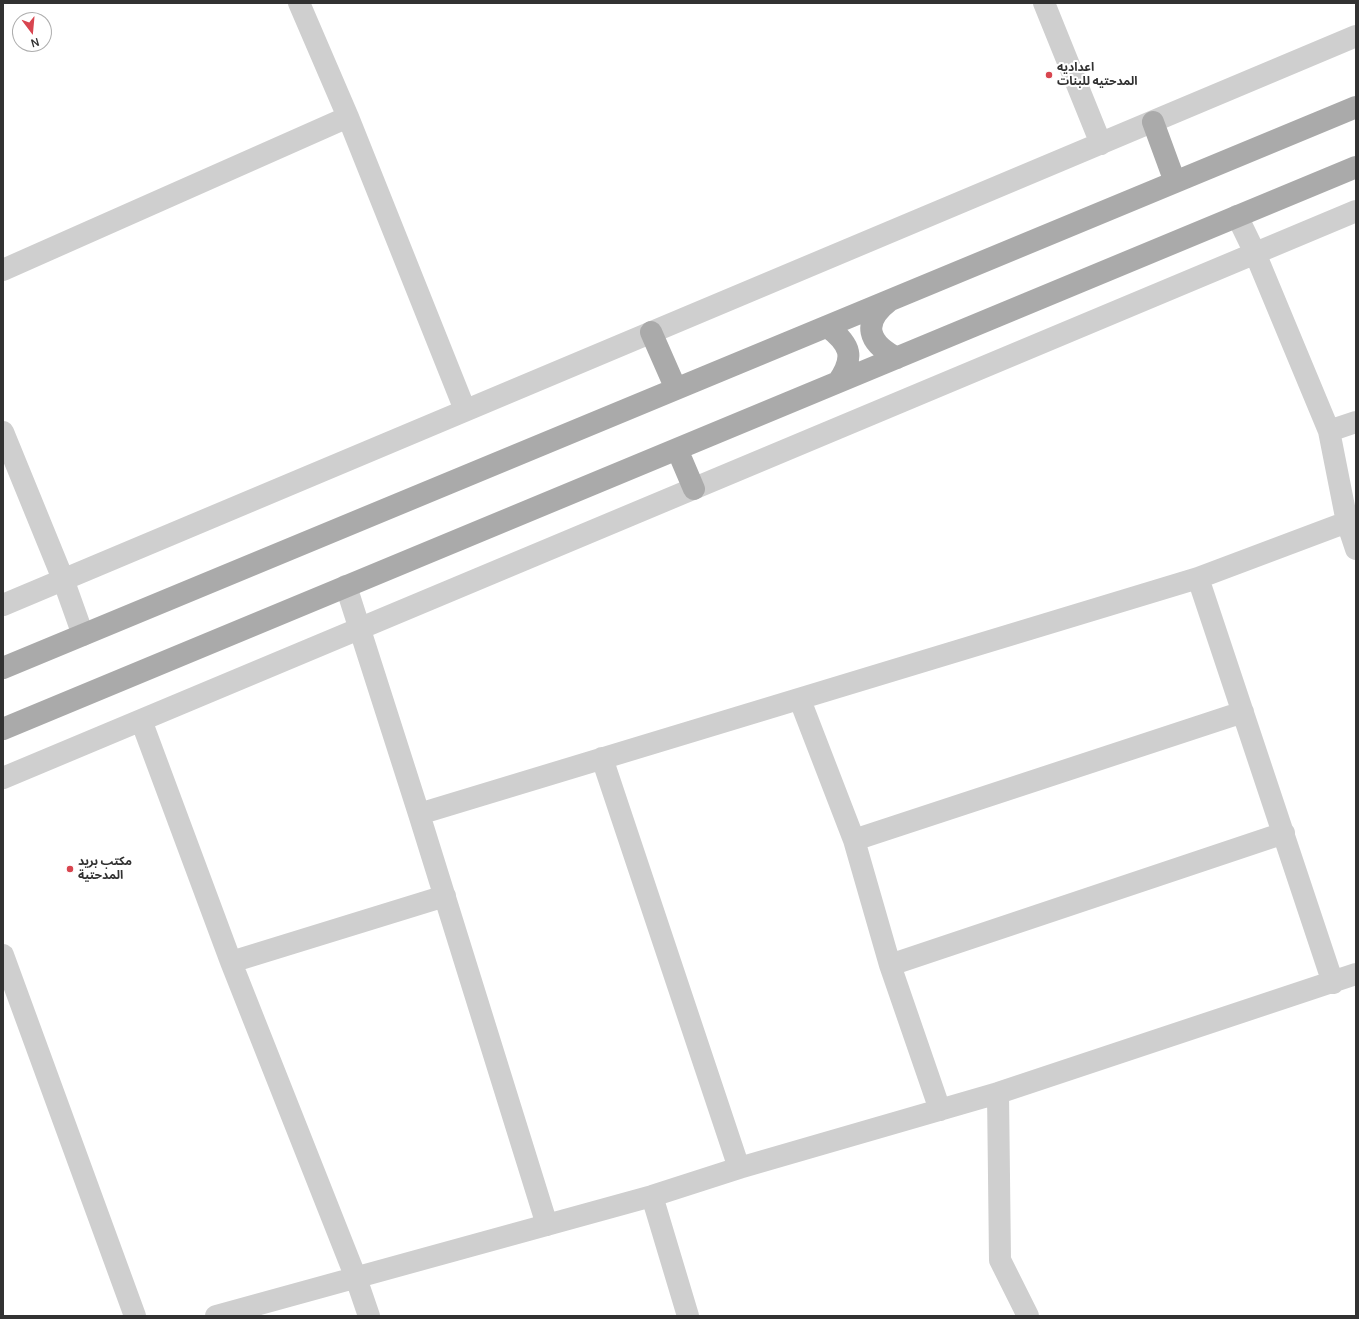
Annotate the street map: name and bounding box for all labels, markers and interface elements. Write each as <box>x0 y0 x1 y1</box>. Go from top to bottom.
north arrow <box>12 12 52 52</box>
text: N <box>29 35 41 51</box>
place label: اعداديه المدحتيه للبنات <box>1057 61 1138 89</box>
marker: اعداديه المدحتيه للبنات <box>1044 70 1054 80</box>
place label: مكتب بريد المدحتية <box>78 855 132 883</box>
marker: مكتب بريد المدحتية <box>65 864 75 874</box>

